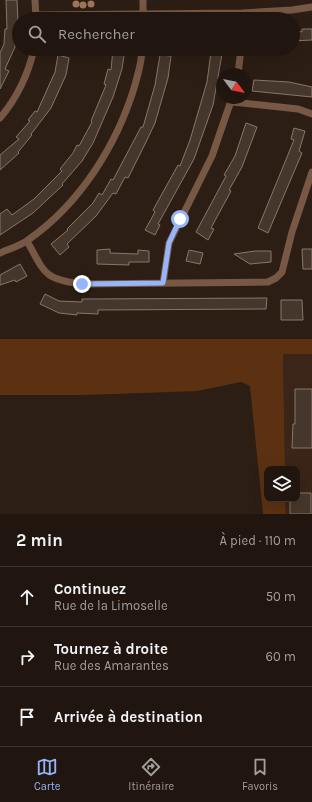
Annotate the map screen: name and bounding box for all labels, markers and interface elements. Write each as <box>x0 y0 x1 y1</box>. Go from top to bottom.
search box <box>12 12 300 56</box>
icon: search <box>26 23 48 45</box>
text: Rechercher <box>58 25 135 43</box>
north arrow <box>216 68 252 104</box>
route start <box>171 210 189 228</box>
route end <box>73 275 91 293</box>
map controls <box>264 466 300 502</box>
button: layers <box>264 466 300 502</box>
text: 2 min <box>16 530 63 550</box>
text: À pied · 110 m <box>220 533 296 548</box>
text: Continuez <box>54 580 126 598</box>
icon: ahead <box>16 586 38 608</box>
text: 50 m <box>266 589 296 604</box>
text: Rue de la Limoselle <box>54 598 168 613</box>
text: Tournez à droite <box>54 640 168 658</box>
icon: right <box>16 646 38 668</box>
text: 60 m <box>266 649 296 664</box>
text: Rue des Amarantes <box>54 658 169 673</box>
icon: arrive <box>16 706 38 728</box>
text: Arrivée à destination <box>54 708 203 726</box>
tab: Carte <box>34 756 60 793</box>
tab: Itinéraire <box>128 756 174 793</box>
tab: Favoris <box>242 756 278 793</box>

